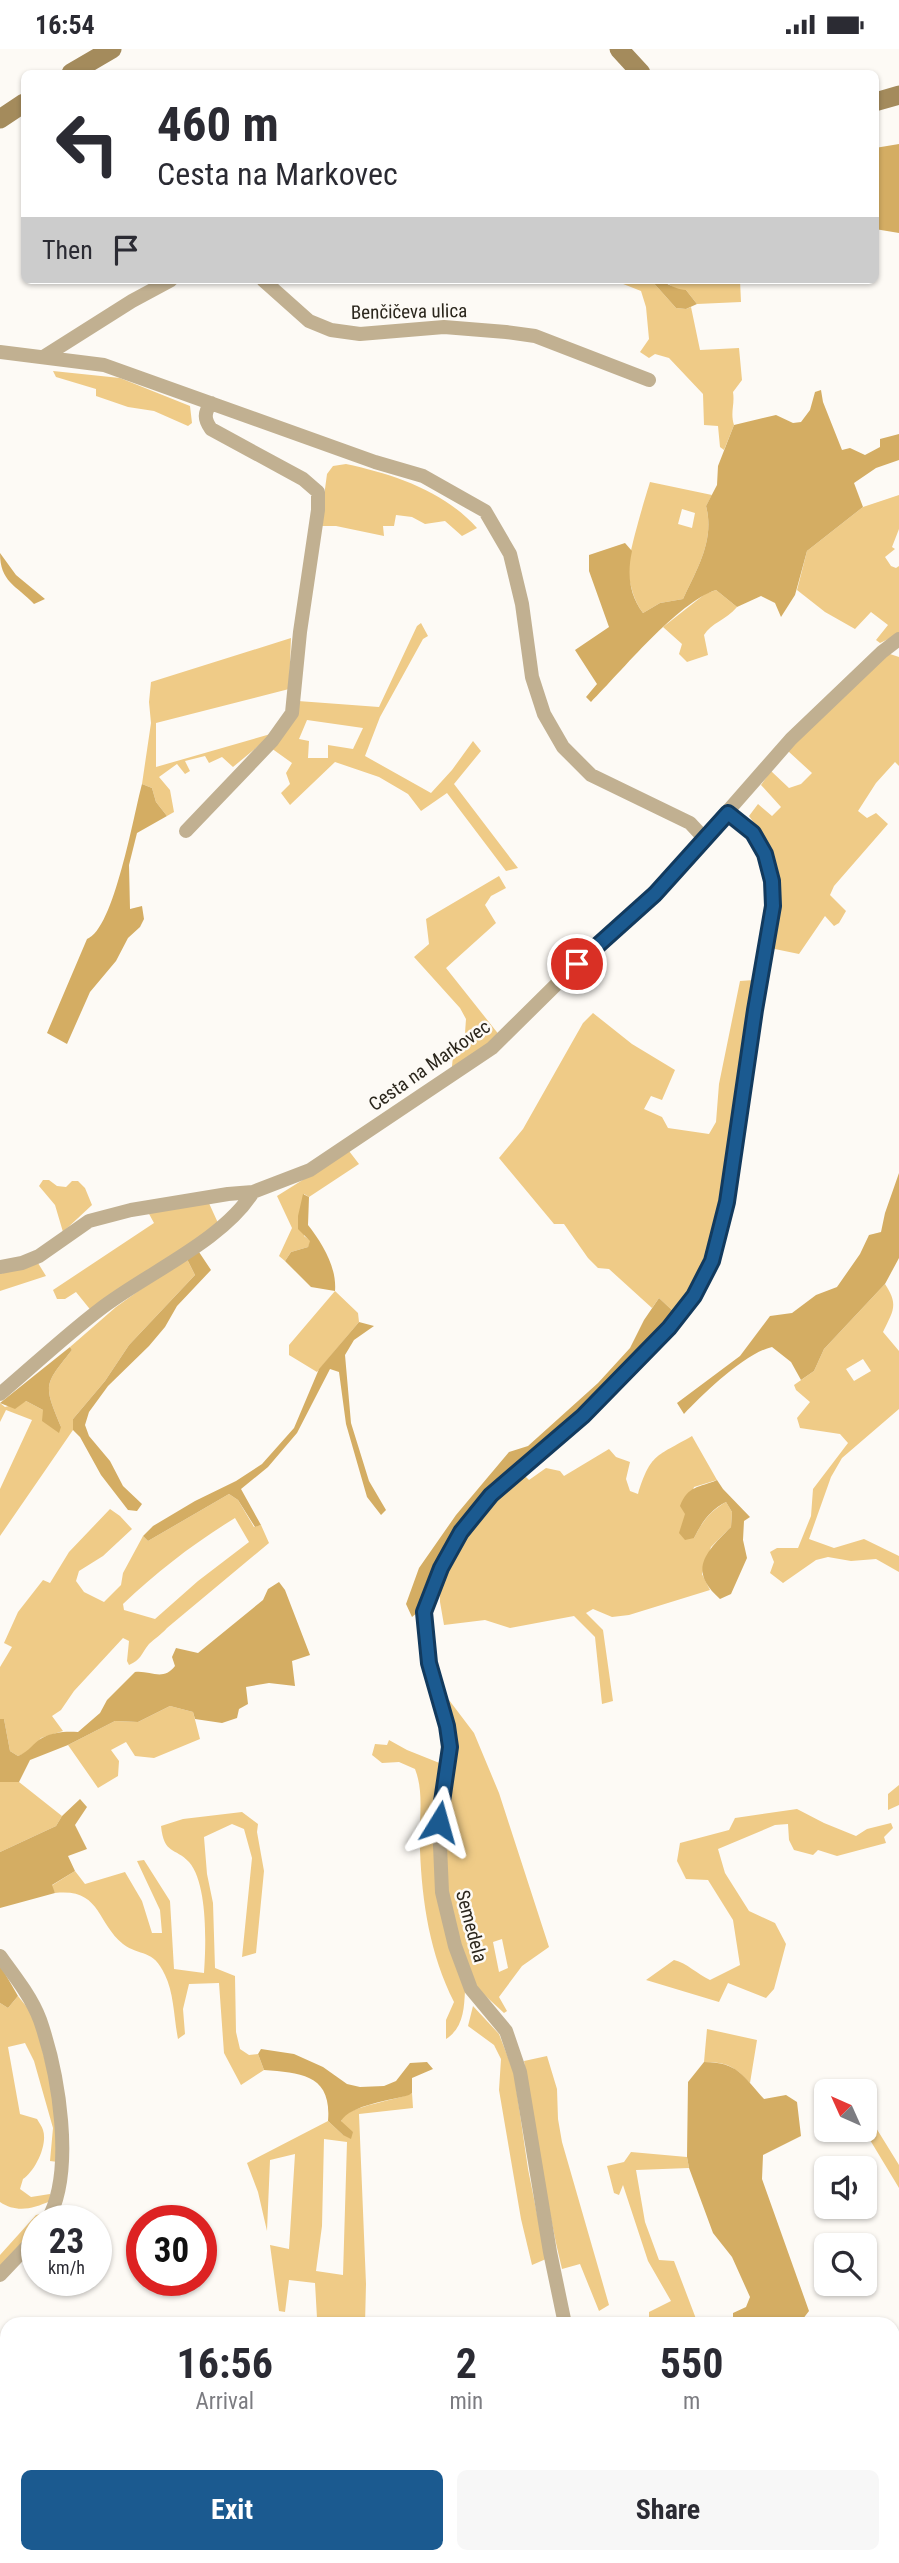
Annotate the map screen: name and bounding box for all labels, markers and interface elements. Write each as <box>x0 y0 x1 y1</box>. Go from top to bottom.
text: 16:54 <box>35 10 95 40</box>
text: 460 m <box>157 96 279 153</box>
icon: left <box>42 98 133 189</box>
text: Cesta na Markovec <box>157 155 398 193</box>
icon: arrive <box>107 231 145 269</box>
text: Then <box>42 235 93 265</box>
street label: Benčičeva ulica <box>351 299 467 324</box>
pin <box>547 934 607 994</box>
icon: arrive <box>558 945 596 983</box>
street label: Cesta na Markovec <box>364 1015 495 1116</box>
position arrow <box>402 1785 476 1859</box>
street label: Semedela <box>451 1888 492 1965</box>
north arrow <box>814 2079 877 2142</box>
map controls <box>814 2079 877 2296</box>
button: sound <box>814 2156 877 2219</box>
speed limit sign: 30 <box>126 2205 217 2296</box>
text: 23 <box>49 2221 84 2262</box>
button: search <box>814 2233 877 2296</box>
text: km/h <box>48 2257 85 2278</box>
text: 16:56 <box>177 2339 273 2388</box>
text: 2 <box>456 2339 477 2388</box>
text: 550 <box>660 2339 723 2388</box>
text: Arrival <box>195 2388 254 2415</box>
text: min <box>449 2388 483 2415</box>
text: m <box>683 2388 700 2415</box>
button: Exit <box>21 2470 443 2550</box>
button: Share <box>457 2470 879 2550</box>

